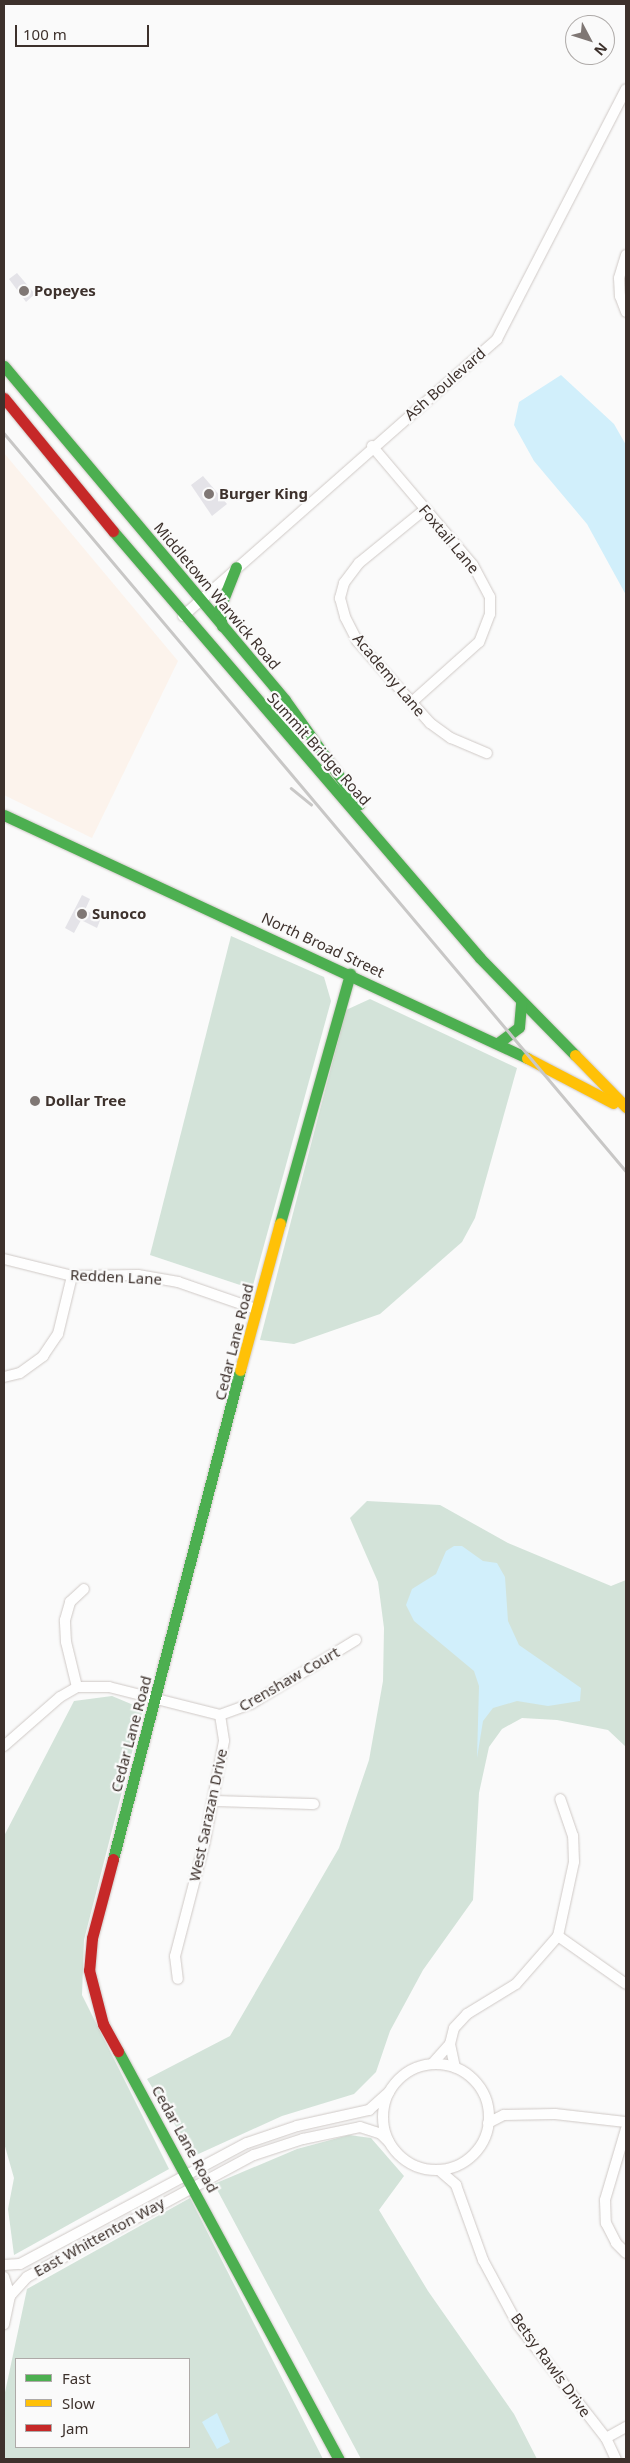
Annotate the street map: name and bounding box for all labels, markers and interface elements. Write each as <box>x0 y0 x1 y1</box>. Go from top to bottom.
scale bar <box>18 15 151 47</box>
north arrow <box>565 15 615 65</box>
text: 100 m <box>23 24 67 44</box>
text: N <box>590 39 612 60</box>
place label: Popeyes <box>34 282 96 300</box>
marker: Popeyes <box>18 285 30 297</box>
street label: Ash Boulevard <box>401 344 489 424</box>
place label: Burger King <box>219 485 308 503</box>
marker: Burger King <box>203 488 215 500</box>
street label: Foxtail Lane <box>415 501 483 577</box>
street label: Middletown Warwick Road <box>150 519 284 673</box>
street label: Academy Lane <box>349 630 429 720</box>
street label: Summit Bridge Road <box>264 689 374 809</box>
place label: Sunoco <box>92 905 146 923</box>
marker: Sunoco <box>76 908 88 920</box>
street label: North Broad Street <box>259 909 387 981</box>
place label: Dollar Tree <box>45 1092 126 1110</box>
marker: Dollar Tree <box>29 1095 41 1107</box>
street label: Redden Lane <box>70 1266 162 1288</box>
street label: Cedar Lane Road <box>211 1282 257 1402</box>
street label: Crenshaw Court <box>236 1643 342 1715</box>
street label: Cedar Lane Road <box>107 1674 155 1794</box>
street label: West Sarazan Drive <box>185 1747 231 1883</box>
street label: Cedar Lane Road <box>148 2082 222 2196</box>
street label: East Whittenton Way <box>31 2194 167 2280</box>
street label: Betsy Rawls Drive <box>507 2310 595 2420</box>
legend <box>15 2358 190 2448</box>
text: Fast <box>62 2368 91 2388</box>
text: Slow <box>62 2393 95 2413</box>
text: Jam <box>62 2418 89 2438</box>

